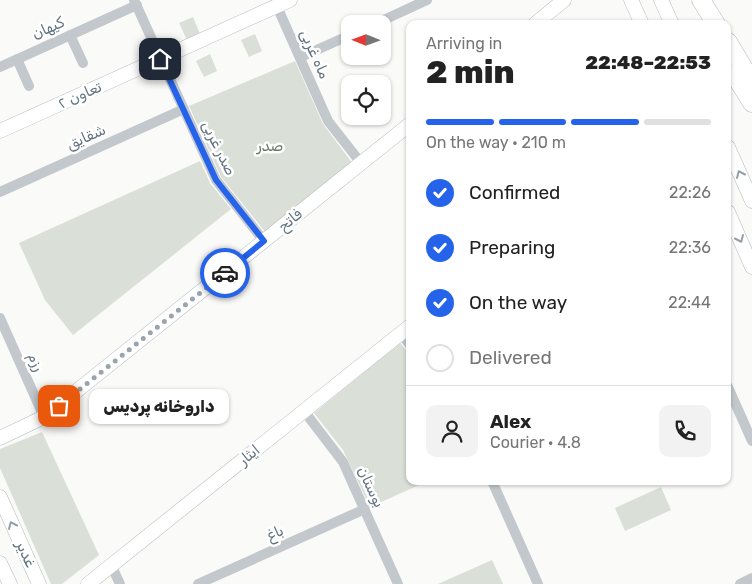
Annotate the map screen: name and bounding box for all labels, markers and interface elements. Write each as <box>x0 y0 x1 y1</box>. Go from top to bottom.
street label: کیهان <box>29 13 67 43</box>
north arrow <box>341 15 391 65</box>
map controls <box>341 15 391 125</box>
street label: ماه غربی <box>296 27 334 81</box>
text: Arriving in <box>426 34 502 53</box>
pin <box>139 38 181 80</box>
icon: home <box>146 45 174 73</box>
text: 22:48–22:53 <box>585 51 711 74</box>
text: 2 min <box>426 53 515 91</box>
button: locate <box>341 75 391 125</box>
street label: تعاون ۲ <box>55 77 105 113</box>
street label: صدر غربی <box>198 118 240 178</box>
street label: شقایق <box>63 120 109 154</box>
text: On the way · 210 m <box>426 133 566 152</box>
park label: صدر <box>256 137 283 155</box>
one-way arrow <box>735 170 746 179</box>
icon: check <box>426 179 454 207</box>
text: Confirmed <box>469 181 560 204</box>
text: 22:26 <box>669 183 711 202</box>
street label: فاتح <box>274 205 307 237</box>
icon: check <box>426 234 454 262</box>
one-way arrow <box>733 234 743 243</box>
text: Preparing <box>469 236 555 259</box>
text: 22:36 <box>669 238 711 257</box>
courier <box>200 248 250 298</box>
icon: car <box>211 259 239 287</box>
icon: check <box>426 289 454 317</box>
text: On the way <box>469 291 567 314</box>
text: 22:44 <box>668 293 711 312</box>
text: Delivered <box>469 346 552 369</box>
street label: رزم <box>23 350 48 375</box>
pin <box>38 385 80 427</box>
callout: داروخانه پردیس <box>89 388 229 424</box>
icon: bag <box>45 392 73 420</box>
text: داروخانه پردیس <box>104 397 214 416</box>
button: person <box>426 405 478 457</box>
button: phone <box>659 405 711 457</box>
text: Alex <box>490 410 531 433</box>
text: Courier · 4.8 <box>490 433 581 452</box>
street label: ایثار <box>234 441 263 470</box>
street label: بوستان <box>354 464 388 510</box>
one-way arrow <box>8 521 19 530</box>
street label: باغ <box>264 521 287 546</box>
street label: غدیر <box>12 537 40 570</box>

